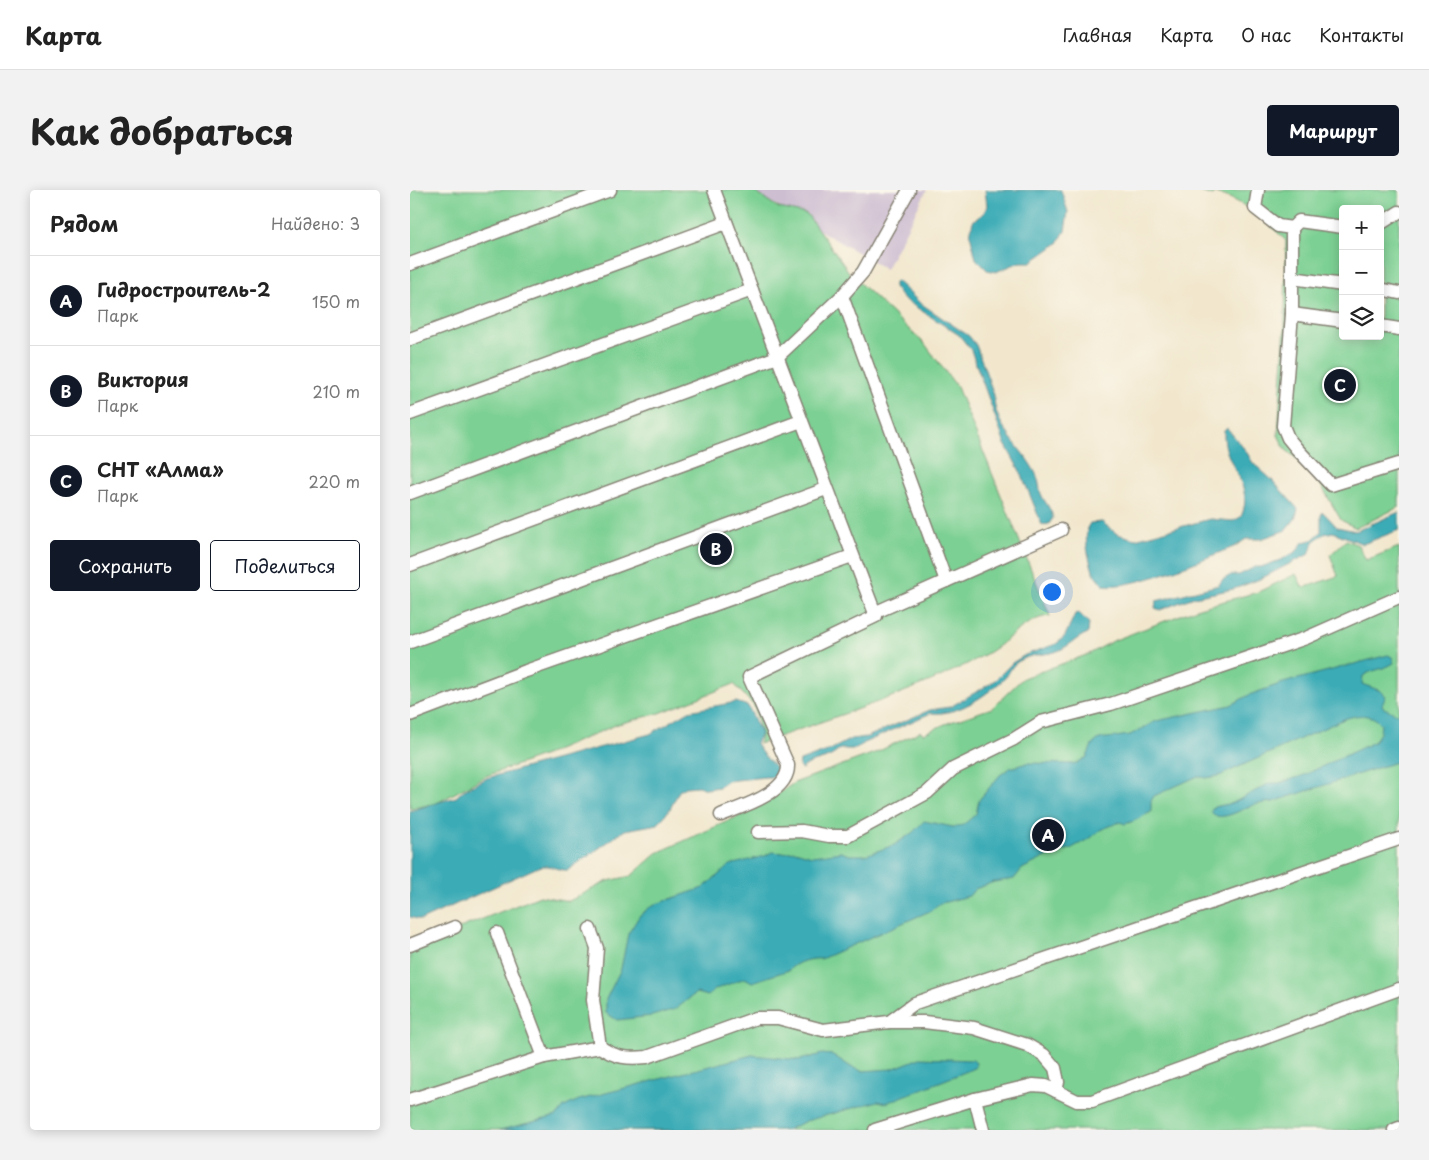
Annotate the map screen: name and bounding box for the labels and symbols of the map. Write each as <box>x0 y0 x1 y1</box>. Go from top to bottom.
pin: C <box>1324 366 1356 404</box>
pin: B <box>700 530 732 568</box>
your location <box>1039 579 1065 605</box>
pin: A <box>1032 816 1064 854</box>

